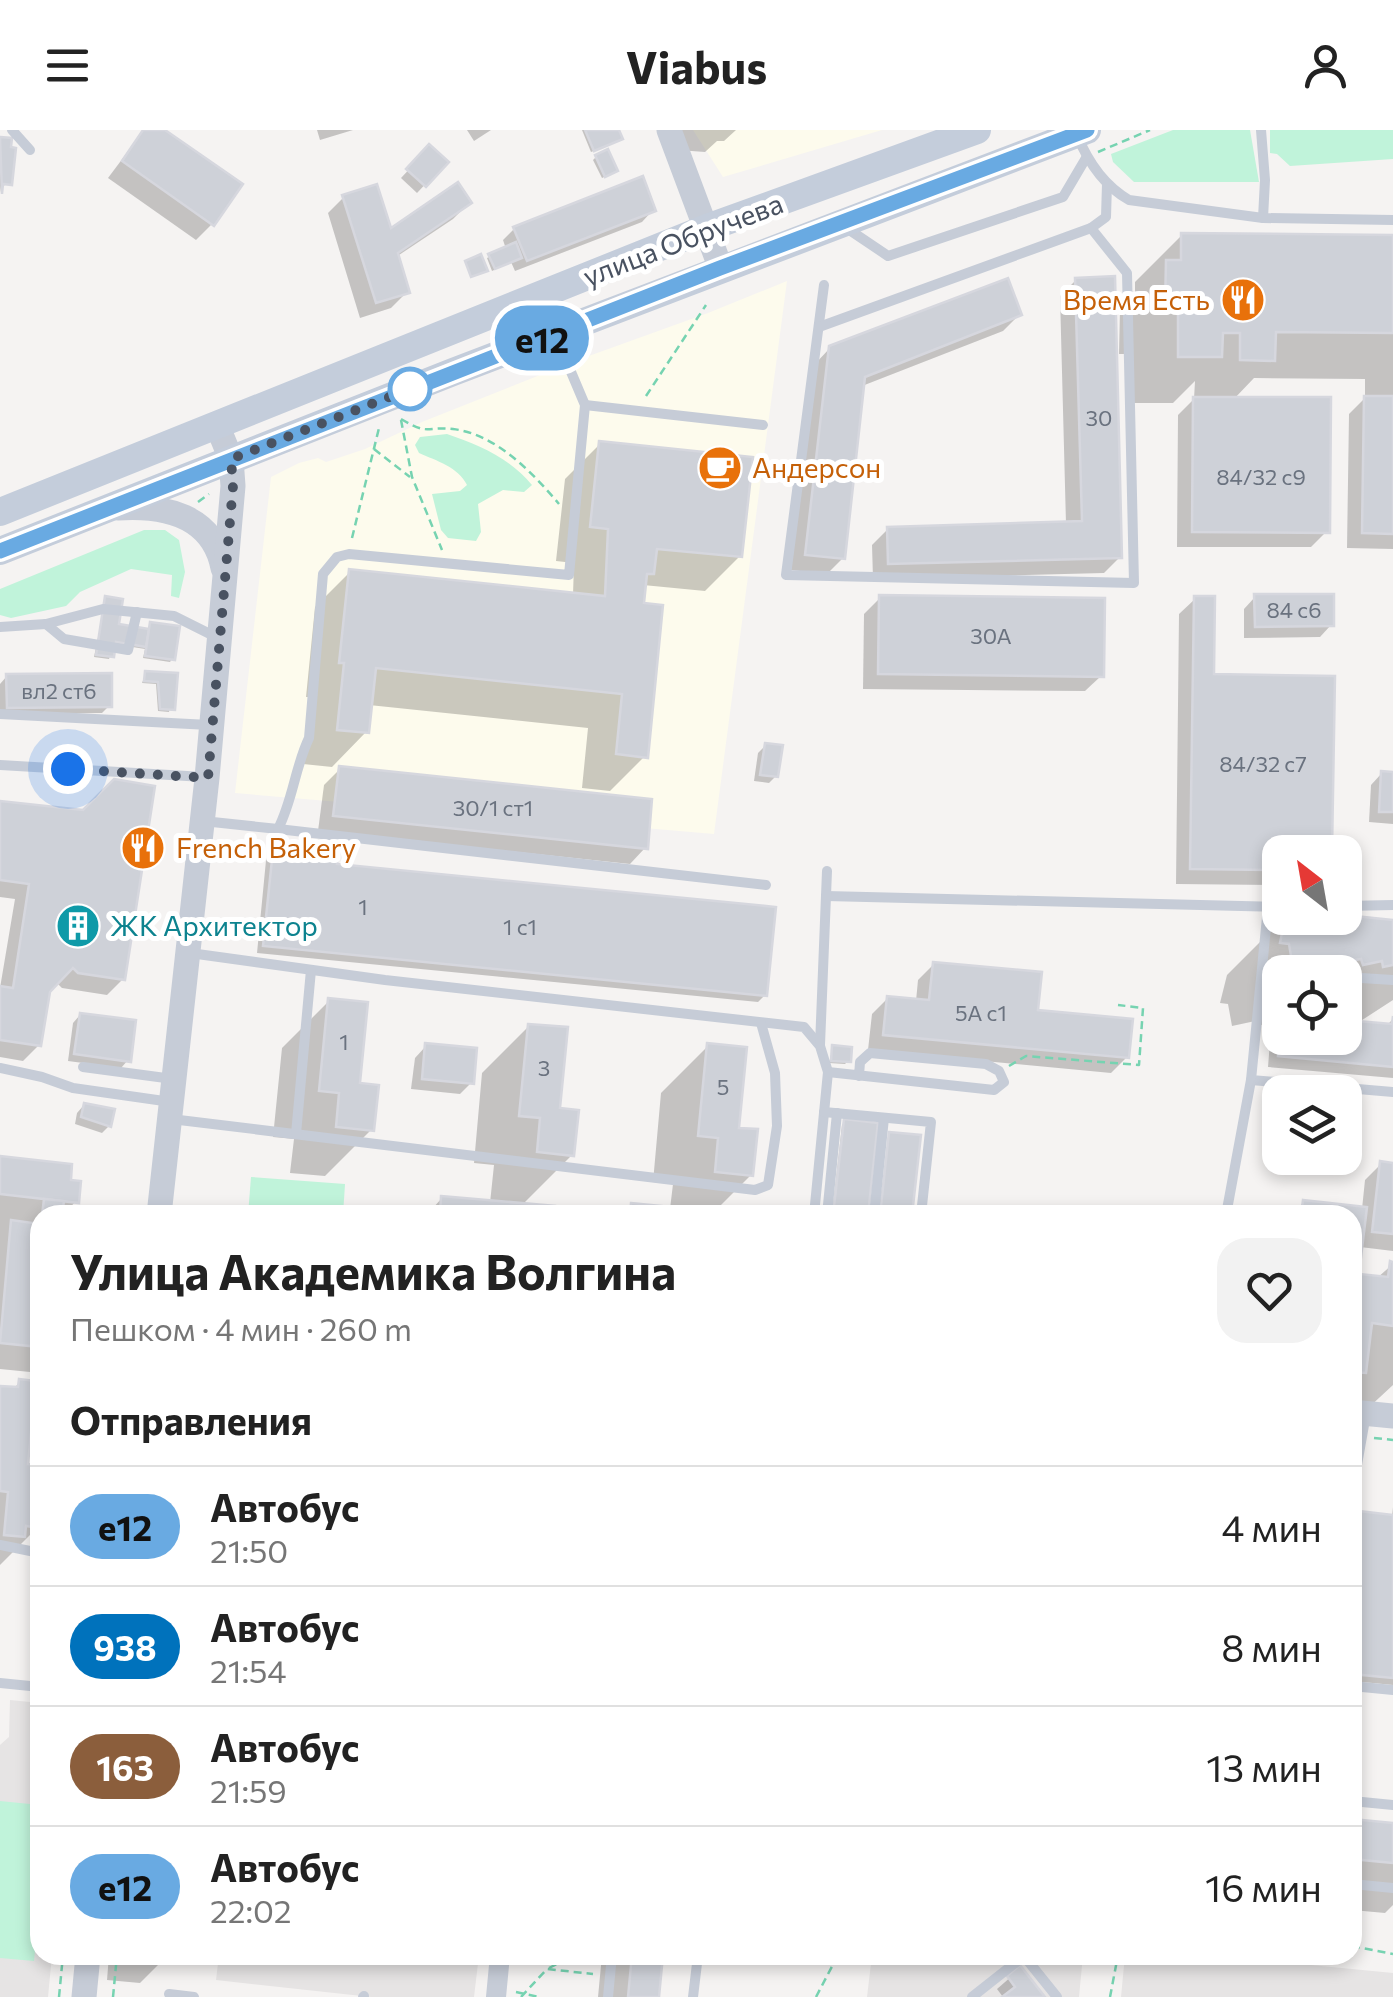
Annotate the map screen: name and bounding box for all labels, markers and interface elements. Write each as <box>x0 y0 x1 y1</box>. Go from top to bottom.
icon: menu <box>40 38 95 93</box>
text: Viabus <box>626 38 767 93</box>
icon: person <box>1298 38 1353 93</box>
street label: улица Обручева <box>578 185 787 293</box>
restaurant icon: Время Есть <box>1220 277 1266 323</box>
place label: Время Есть <box>1063 282 1210 316</box>
line badge: е12 <box>484 306 600 370</box>
text: е12 <box>515 317 569 360</box>
unlabelled marker <box>389 368 431 410</box>
house number: 30 <box>1086 404 1112 431</box>
cafe icon: Андерсон <box>697 445 743 491</box>
place label: Андерсон <box>752 450 881 484</box>
house number: 84/32 с9 <box>1216 463 1306 490</box>
house number: 84 с6 <box>1267 596 1322 623</box>
house number: 30А <box>970 622 1012 649</box>
house number: вл2 ст6 <box>21 677 97 704</box>
your location <box>43 744 93 794</box>
house number: 84/32 с7 <box>1219 750 1307 777</box>
house number: 30/1 ст1 <box>453 794 533 821</box>
restaurant icon: French Bakery <box>120 825 166 871</box>
place label: French Bakery <box>176 830 356 864</box>
north arrow <box>1262 835 1362 935</box>
map controls <box>1262 835 1362 1175</box>
house number: 1 <box>358 893 368 920</box>
building icon: ЖК Архитектор <box>55 903 101 949</box>
place label: ЖК Архитектор <box>110 908 318 942</box>
house number: 1 с1 <box>503 913 537 940</box>
button: locate <box>1262 955 1362 1055</box>
house number: 5А с1 <box>955 999 1007 1026</box>
house number: 1 <box>339 1028 349 1055</box>
house number: 3 <box>538 1054 550 1081</box>
house number: 5 <box>717 1073 729 1100</box>
button: layers <box>1262 1075 1362 1175</box>
button: heart <box>1217 1238 1322 1343</box>
text: Улица Академика Волгина <box>70 1241 676 1300</box>
text: Пешком · 4 мин · 260 m <box>70 1308 412 1348</box>
text: Отправления <box>70 1396 312 1443</box>
text: Автобус <box>210 1483 360 1530</box>
text: 4 мин <box>1221 1503 1322 1550</box>
text: е12 <box>98 1505 152 1548</box>
text: 21:50 <box>210 1530 288 1570</box>
text: Автобус <box>210 1603 360 1650</box>
text: 8 мин <box>1221 1623 1322 1670</box>
text: 938 <box>93 1625 157 1668</box>
text: 21:54 <box>210 1650 287 1690</box>
text: Автобус <box>210 1723 360 1770</box>
text: 13 мин <box>1206 1743 1322 1790</box>
text: 163 <box>96 1745 154 1788</box>
text: 21:59 <box>210 1770 287 1810</box>
text: Автобус <box>210 1843 360 1890</box>
text: 16 мин <box>1205 1863 1322 1910</box>
text: е12 <box>98 1865 152 1908</box>
text: 22:02 <box>210 1890 292 1930</box>

